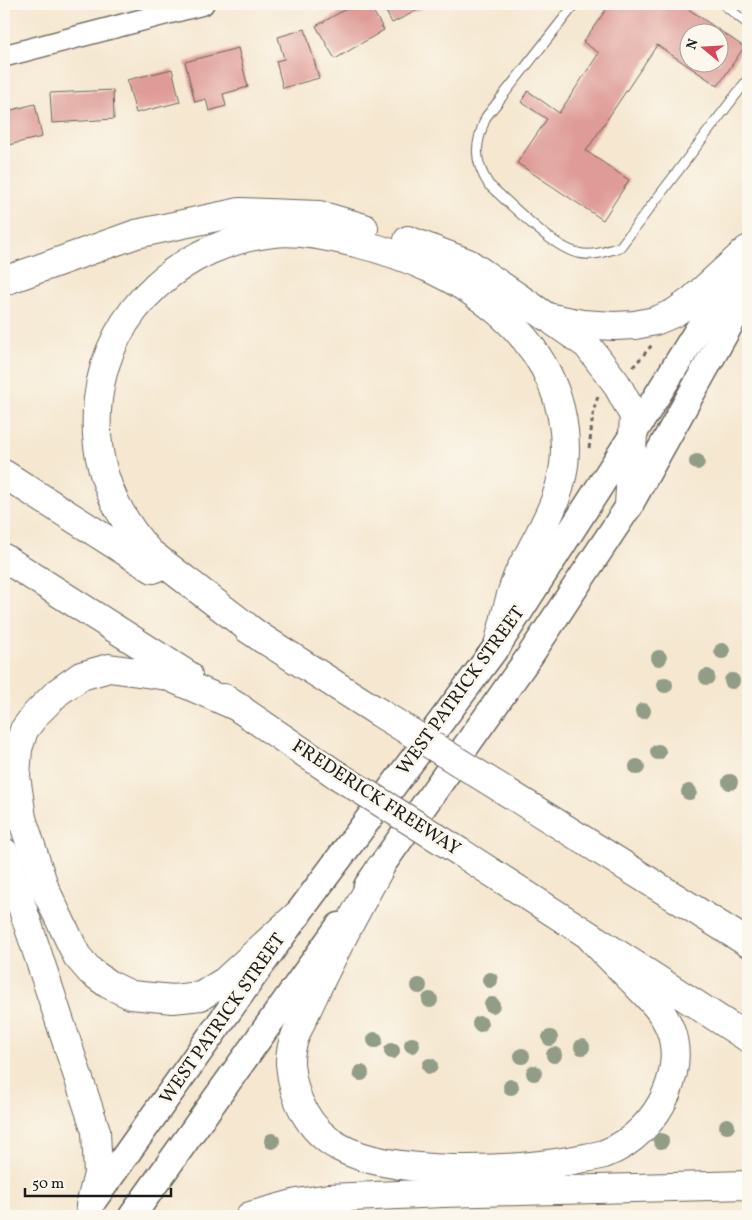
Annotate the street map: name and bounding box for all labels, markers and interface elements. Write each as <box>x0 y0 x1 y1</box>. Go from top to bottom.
north arrow <box>680 22 730 72</box>
text: N <box>682 37 704 52</box>
street label: WEST PATRICK STREET <box>391 601 531 781</box>
street label: FREDERICK FREEWAY <box>287 734 465 862</box>
street label: WEST PATRICK STREET <box>154 928 292 1110</box>
scale bar <box>25 1165 171 1197</box>
text: 50 m <box>32 1174 64 1195</box>

